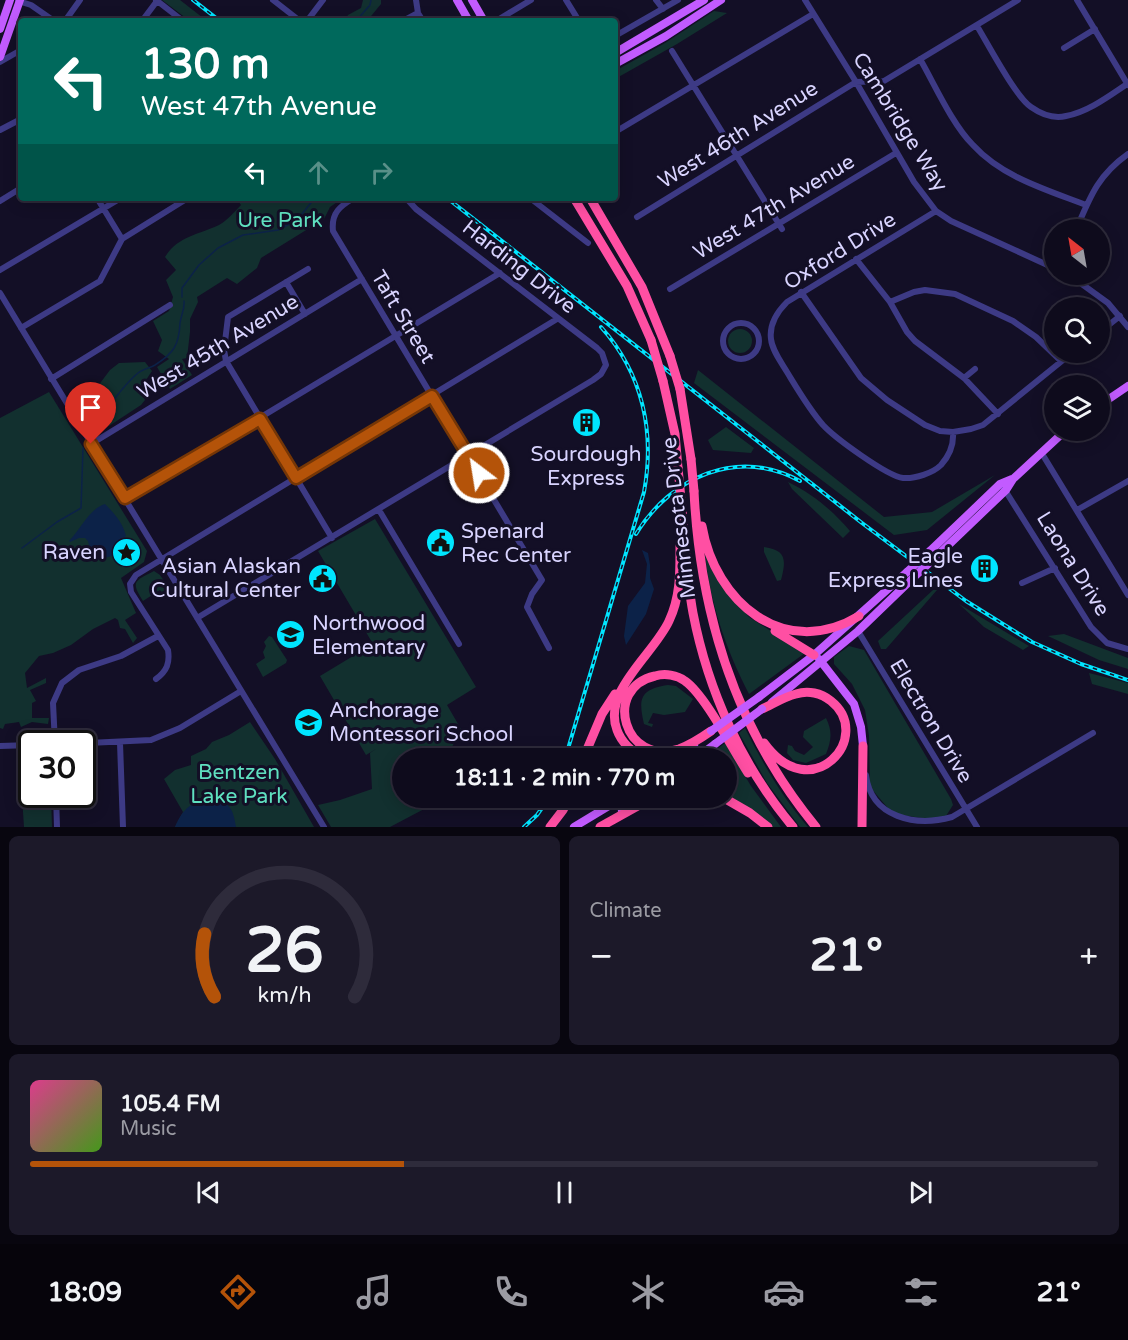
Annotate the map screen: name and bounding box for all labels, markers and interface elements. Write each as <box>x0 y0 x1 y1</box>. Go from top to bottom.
text: 130 m <box>141 39 270 90</box>
icon: left <box>42 42 120 120</box>
street label: Cambridge Way <box>847 48 953 196</box>
street label: West 46th Avenue <box>654 76 823 194</box>
text: West 47th Avenue <box>141 90 377 123</box>
street label: West 47th Avenue <box>689 149 859 265</box>
icon: left <box>239 156 272 189</box>
icon: ahead <box>302 156 335 189</box>
icon: right <box>365 156 398 189</box>
street label: Oxford Drive <box>780 207 901 295</box>
park label: Ure Park <box>237 208 323 233</box>
street label: Harding Drive <box>457 215 581 319</box>
north arrow <box>1044 219 1110 285</box>
map controls <box>1044 219 1110 441</box>
street label: Taft Street <box>366 266 440 368</box>
street label: West 45th Avenue <box>133 289 303 405</box>
button: search <box>1044 297 1110 363</box>
button: layers <box>1044 375 1110 441</box>
pin <box>65 382 116 444</box>
icon: arrive <box>74 391 107 424</box>
building icon: Sourdough Express <box>570 407 602 439</box>
street label: Minnesota Drive <box>657 436 701 600</box>
position arrow <box>447 441 511 505</box>
place label: Sourdough Express <box>530 442 642 491</box>
street label: Laona Drive <box>1031 507 1115 621</box>
place label: Spenard Rec Center <box>461 519 571 568</box>
public building icon: Spenard Rec Center <box>424 527 456 559</box>
place icon: Raven <box>110 536 142 568</box>
place label: Raven <box>43 540 105 565</box>
place label: Eagle Express Lines <box>828 544 963 593</box>
building icon: Eagle Express Lines <box>968 552 1000 584</box>
place label: Asian Alaskan Cultural Center <box>151 554 301 603</box>
public building icon: Asian Alaskan Cultural Center <box>306 562 338 594</box>
place label: Northwood Elementary <box>312 611 425 660</box>
school or university icon: Northwood Elementary <box>275 619 307 651</box>
street label: Electron Drive <box>884 654 978 788</box>
place label: Anchorage Montessori School <box>329 698 513 747</box>
school or university icon: Anchorage Montessori School <box>292 706 324 738</box>
speed limit sign: 30 <box>18 730 96 808</box>
park label: Bentzen Lake Park <box>190 760 288 809</box>
text: 18:11 · 2 min · 770 m <box>454 765 675 791</box>
text: Climate <box>590 899 662 923</box>
text: 26 <box>245 914 323 989</box>
text: 21° <box>809 929 883 983</box>
text: − <box>590 937 613 976</box>
text: + <box>1079 937 1098 976</box>
text: km/h <box>257 983 311 1009</box>
text: 105.4 FM <box>120 1091 221 1117</box>
text: Music <box>120 1117 176 1141</box>
icon: previous <box>192 1176 225 1209</box>
icon: pause <box>548 1176 581 1209</box>
icon: next <box>904 1176 937 1209</box>
icon: directions <box>217 1271 259 1313</box>
icon: music <box>353 1271 395 1313</box>
icon: phone <box>490 1271 532 1313</box>
icon: climate <box>627 1271 669 1313</box>
icon: car <box>763 1271 805 1313</box>
icon: filters <box>900 1271 942 1313</box>
text: 18:09 <box>47 1276 122 1309</box>
text: 21° <box>1037 1276 1081 1309</box>

